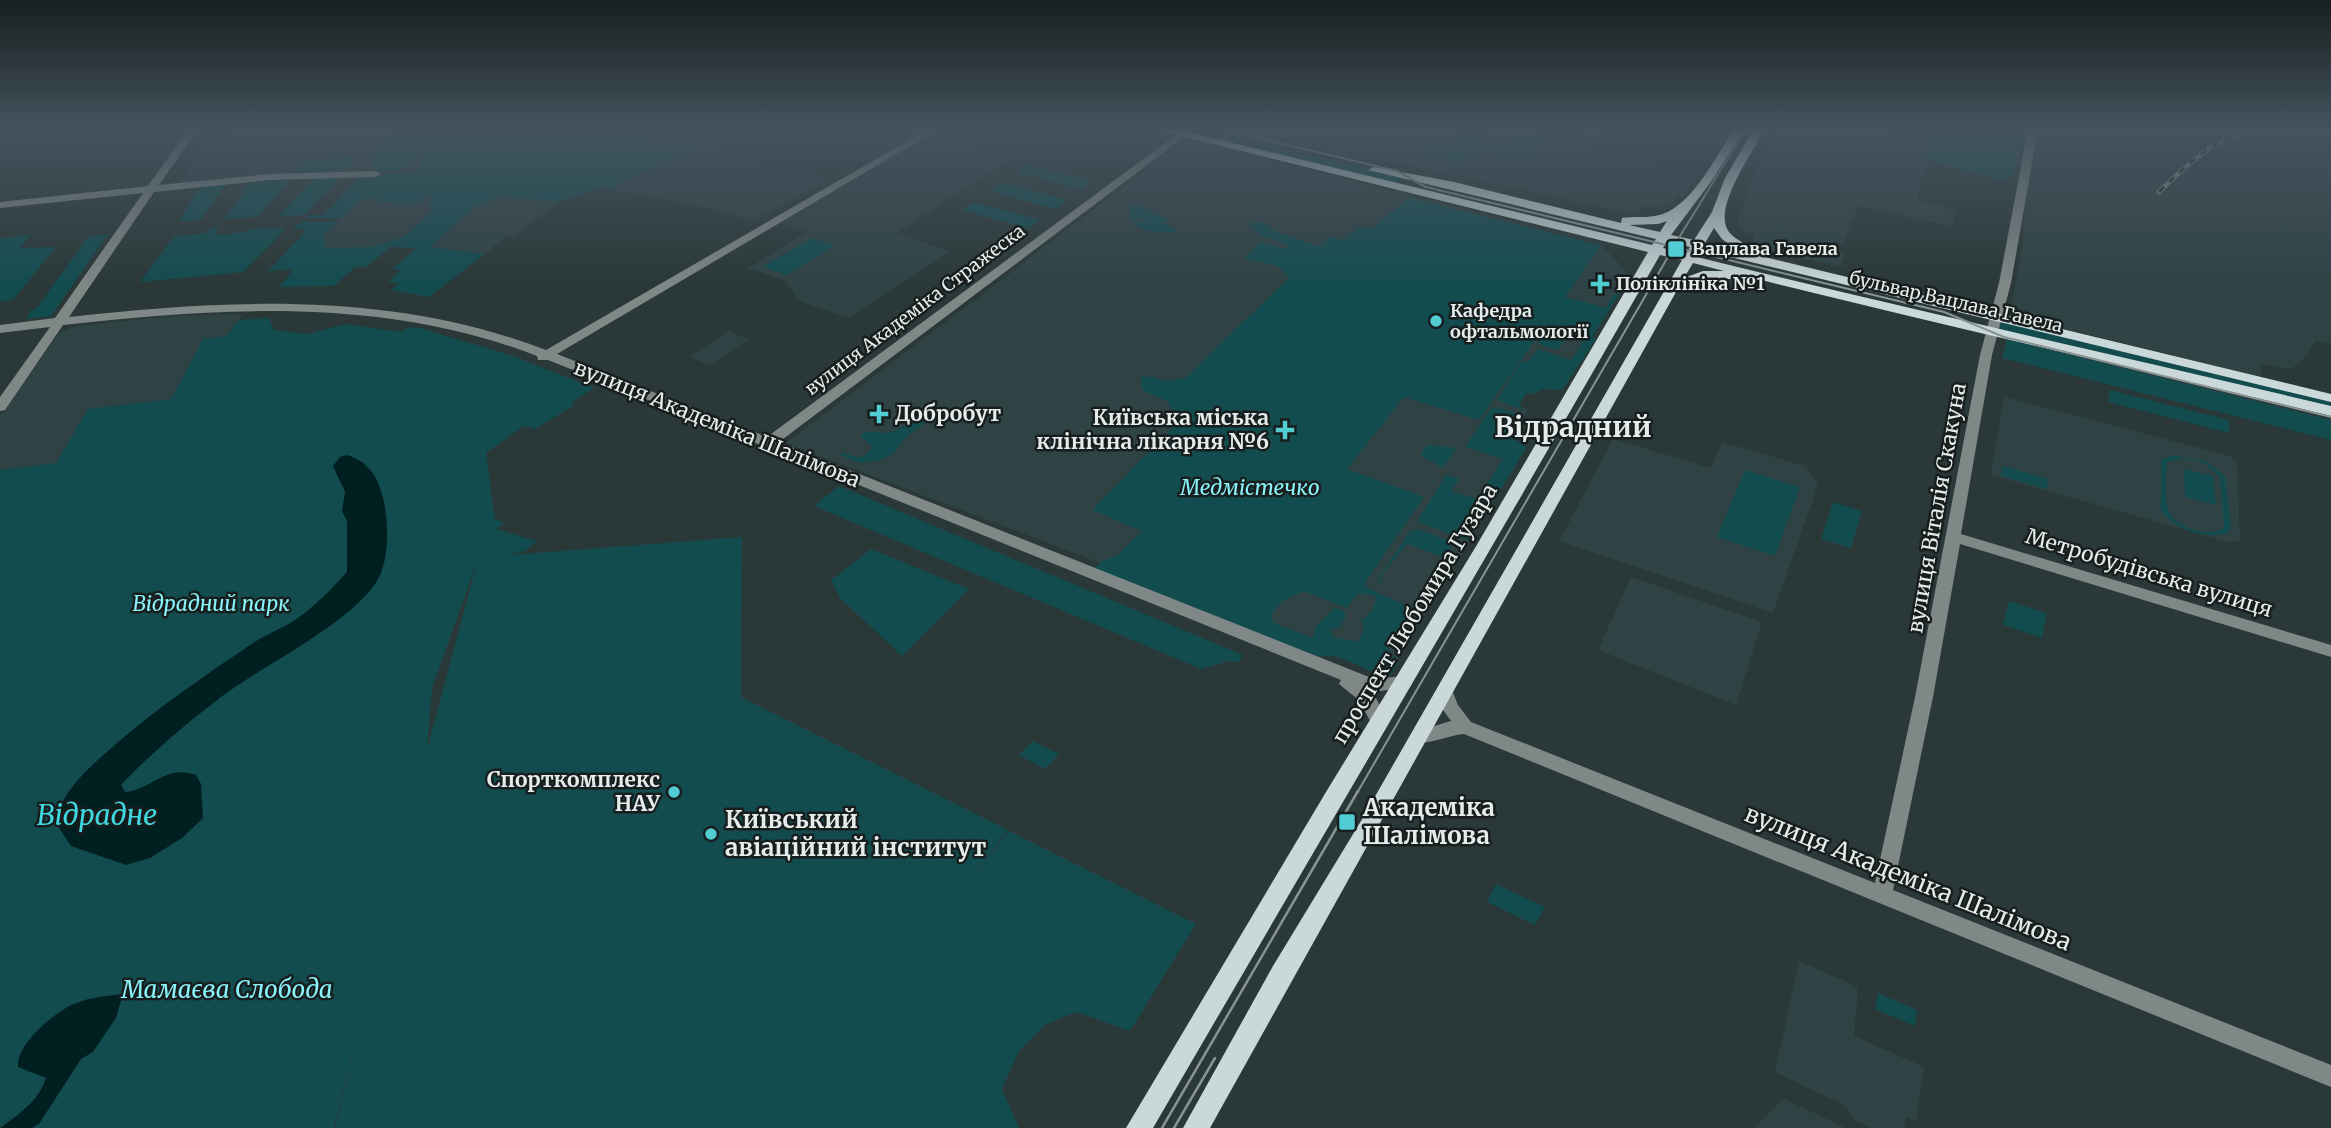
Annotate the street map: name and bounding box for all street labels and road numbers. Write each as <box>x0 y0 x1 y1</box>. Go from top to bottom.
street label: вулиця Академіка Стражеска <box>800 219 1030 400</box>
street label: бульвар Вацлава Гавела <box>1847 266 2065 337</box>
street label: вулиця Академіка Шалімова <box>570 354 864 493</box>
street label: вулиця Віталія Скакуна <box>1901 381 1972 635</box>
street label: проспект Любомира Гузара <box>1326 479 1503 749</box>
street label: Метробудівська вулиця <box>2023 522 2276 623</box>
street label: вулиця Академіка Шалімова <box>1740 798 2076 957</box>

